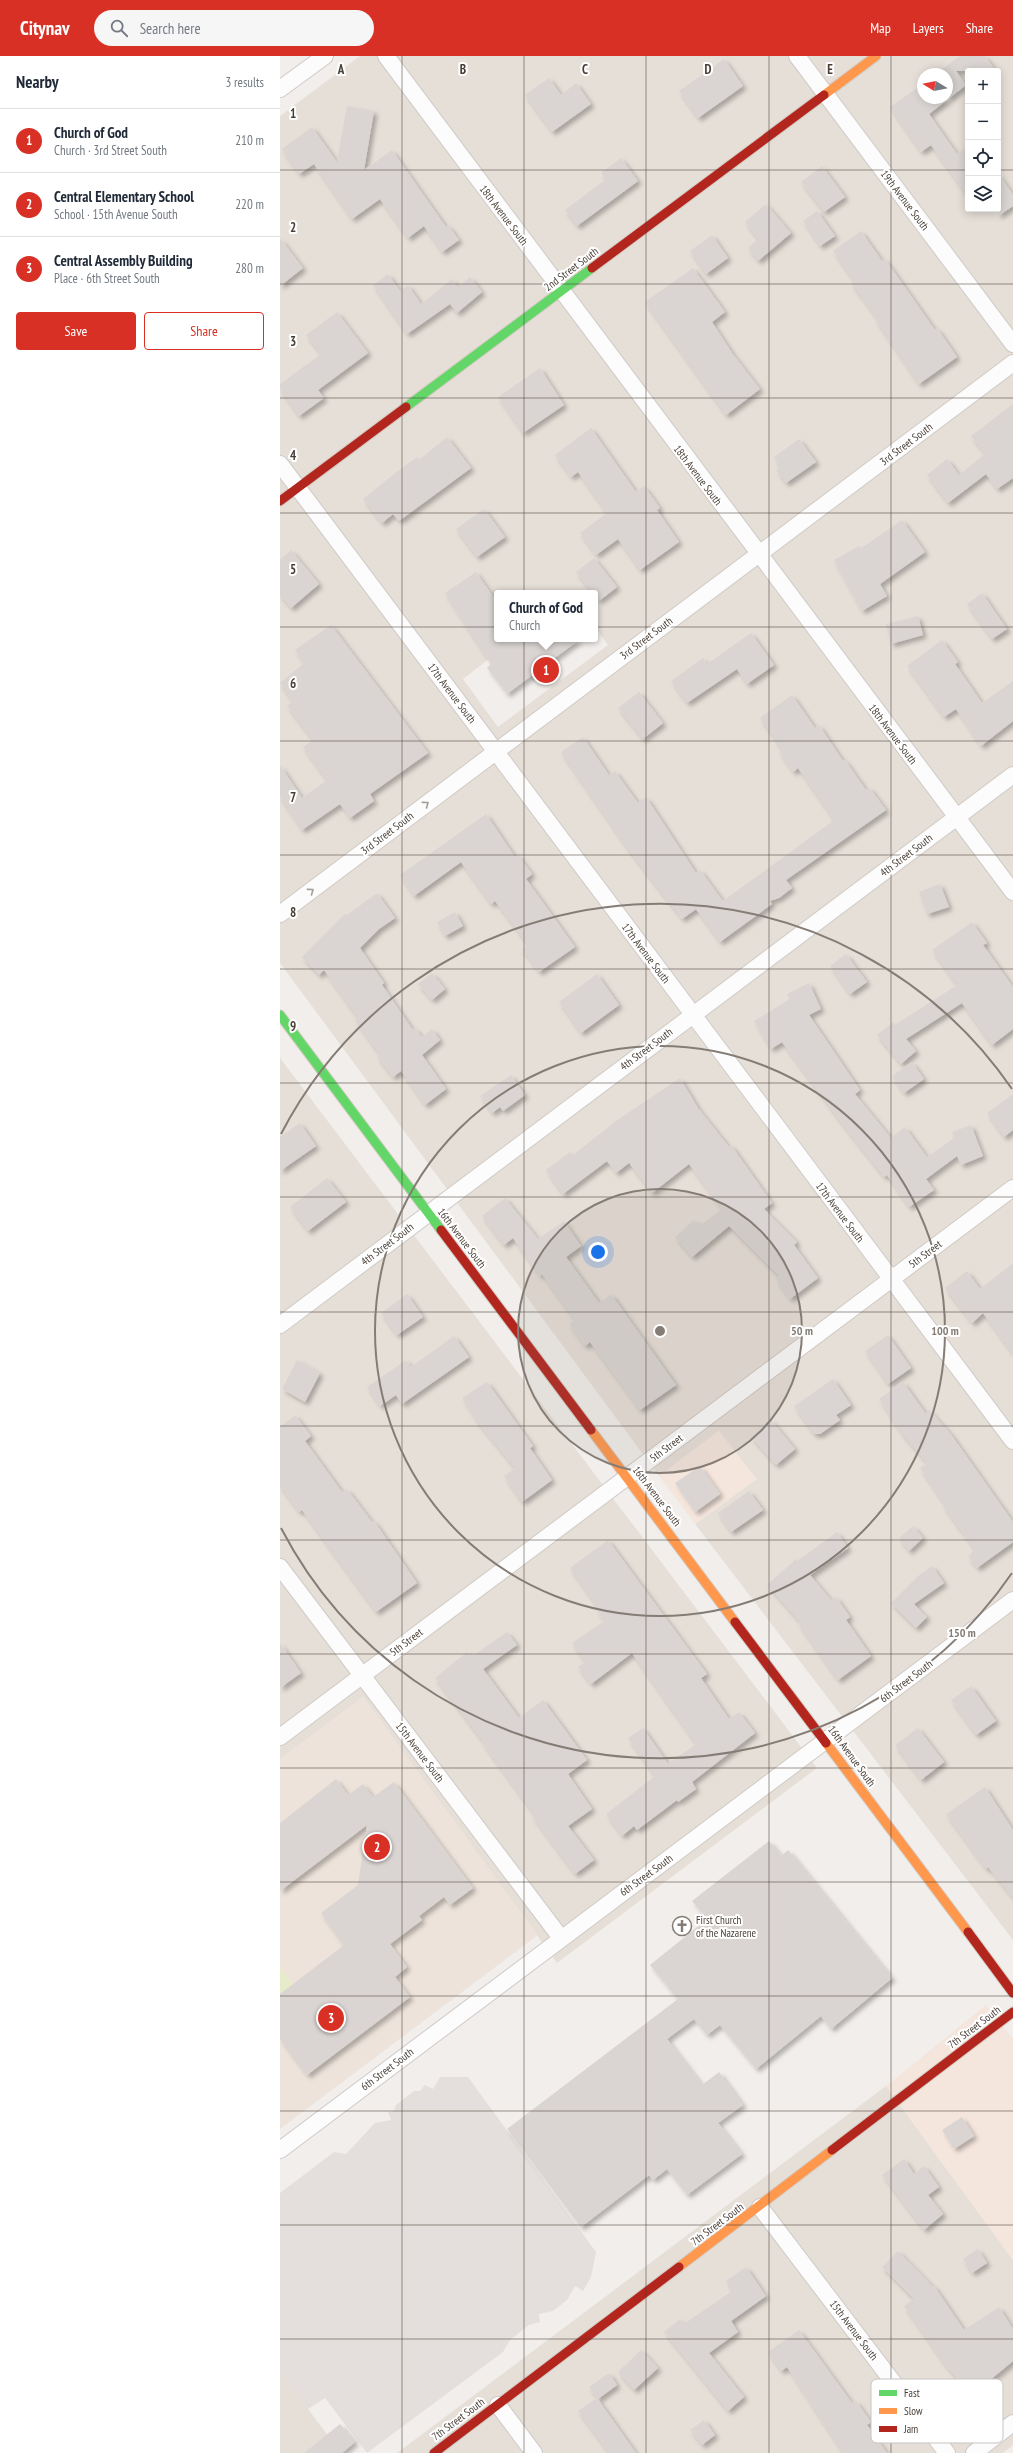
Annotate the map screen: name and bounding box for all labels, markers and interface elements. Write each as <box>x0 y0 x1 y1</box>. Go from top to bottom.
search box <box>94 10 374 46</box>
text: Citynav <box>20 16 70 40</box>
icon: search <box>108 17 130 39</box>
text: Search here <box>140 19 201 38</box>
text: Map <box>870 19 891 37</box>
text: Layers <box>913 19 944 37</box>
text: Share <box>966 19 993 37</box>
text: A <box>337 61 345 78</box>
text: B <box>460 61 466 78</box>
text: C <box>582 61 588 78</box>
text: D <box>705 61 712 78</box>
text: E <box>827 61 833 78</box>
north arrow <box>917 68 953 104</box>
map controls <box>965 68 1001 212</box>
button: + <box>965 68 1001 104</box>
text: Nearby <box>16 71 59 93</box>
text: 3 results <box>225 74 264 91</box>
button: − <box>965 104 1001 140</box>
text: 1 <box>290 105 296 122</box>
text: Church of God <box>54 123 128 142</box>
text: 1 <box>26 132 32 149</box>
text: 210 m <box>235 132 264 149</box>
button: locate <box>965 140 1001 176</box>
text: Church · 3rd Street South <box>54 142 167 159</box>
street label: 19th Avenue South <box>878 167 932 233</box>
button: layers <box>965 176 1001 212</box>
street label: 18th Avenue South <box>477 182 531 248</box>
text: Central Elementary School <box>54 187 194 206</box>
text: 2 <box>26 196 32 213</box>
text: 220 m <box>235 196 264 213</box>
text: School · 15th Avenue South <box>54 206 178 223</box>
text: 2 <box>290 219 296 236</box>
street label: 2nd Street South <box>541 244 601 294</box>
text: Central Assembly Building <box>54 251 193 270</box>
text: 3 <box>26 260 32 277</box>
text: 280 m <box>235 260 264 277</box>
text: Place · 6th Street South <box>54 270 160 287</box>
button: Save <box>16 312 136 350</box>
button: Share <box>144 312 264 350</box>
text: 3 <box>290 333 296 350</box>
street label: 3rd Street South <box>877 420 935 468</box>
street label: 18th Avenue South <box>671 442 725 508</box>
text: 4 <box>290 447 297 464</box>
text: 5 <box>290 561 296 578</box>
popup <box>494 590 598 642</box>
text: Church of God <box>509 598 583 617</box>
street label: 3rd Street South <box>617 614 675 662</box>
text: Church <box>509 617 540 634</box>
pin: 1 <box>533 655 559 685</box>
street label: 17th Avenue South <box>425 660 479 726</box>
text: 6 <box>290 675 296 692</box>
street label: 18th Avenue South <box>866 701 920 767</box>
text: 7 <box>290 789 296 806</box>
one-way arrow <box>422 801 429 809</box>
street label: 3rd Street South <box>358 809 416 857</box>
street label: 4th Street South <box>877 831 935 879</box>
one-way arrow <box>307 888 314 895</box>
text: 8 <box>290 904 296 921</box>
street label: 17th Avenue South <box>619 920 673 986</box>
text: 9 <box>290 1018 296 1035</box>
street label: 4th Street South <box>617 1025 675 1073</box>
street label: 17th Avenue South <box>813 1179 867 1245</box>
street label: 16th Avenue South <box>435 1205 489 1271</box>
street label: 4th Street South <box>358 1220 416 1268</box>
street label: 5th Street <box>906 1237 944 1271</box>
your location <box>588 1242 608 1262</box>
text: 50 m <box>791 1323 813 1338</box>
text: 100 m <box>931 1323 959 1338</box>
centre of rings <box>653 1324 667 1338</box>
street label: 5th Street <box>647 1431 685 1465</box>
street label: 16th Avenue South <box>630 1463 684 1529</box>
street label: 5th Street <box>387 1625 425 1659</box>
text: 150 m <box>948 1625 976 1640</box>
street label: 6th Street South <box>877 1657 935 1705</box>
street label: 15th Avenue South <box>393 1719 447 1785</box>
street label: 16th Avenue South <box>825 1723 879 1789</box>
pin: 2 <box>364 1832 390 1862</box>
street label: 6th Street South <box>617 1851 675 1899</box>
place label: First Church of the Nazarene <box>696 1913 757 1940</box>
church icon: First Church of the Nazarene <box>671 1915 693 1937</box>
pin: 3 <box>318 2003 344 2033</box>
street label: 7th Street South <box>945 2003 1003 2051</box>
street label: 6th Street South <box>358 2045 416 2093</box>
street label: 7th Street South <box>688 2200 746 2248</box>
street label: 15th Avenue South <box>827 2297 881 2363</box>
legend <box>871 2379 1003 2443</box>
text: Fast <box>904 2386 920 2400</box>
street label: 7th Street South <box>429 2395 487 2443</box>
text: Slow <box>904 2404 923 2418</box>
text: Jam <box>903 2422 918 2436</box>

